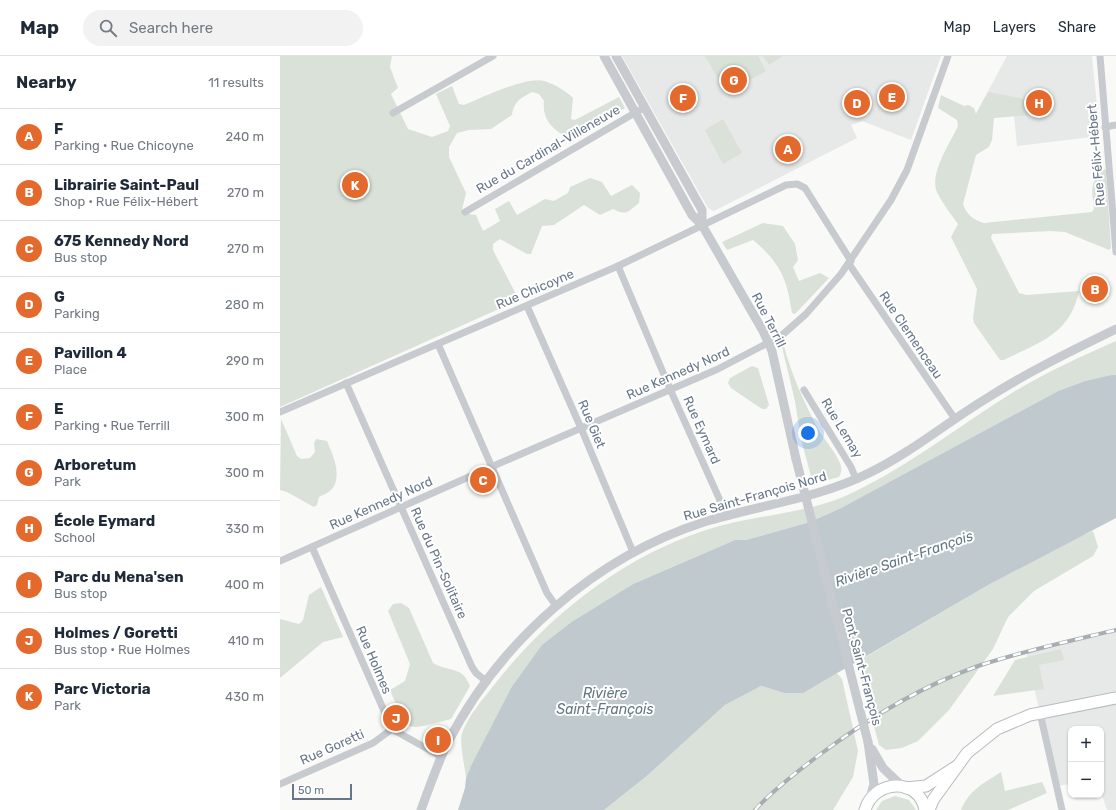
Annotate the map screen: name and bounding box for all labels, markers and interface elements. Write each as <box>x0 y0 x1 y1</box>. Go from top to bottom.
search box <box>83 10 363 46</box>
text: Map <box>20 16 59 39</box>
icon: search <box>97 17 119 39</box>
text: Search here <box>129 19 213 37</box>
text: Map <box>944 19 971 36</box>
text: Layers <box>993 19 1036 36</box>
text: Share <box>1058 19 1096 36</box>
pin: G <box>721 65 747 95</box>
text: Nearby <box>16 72 77 92</box>
text: 11 results <box>208 75 264 90</box>
pin: E <box>879 82 905 112</box>
pin: F <box>670 83 696 113</box>
pin: D <box>844 88 870 118</box>
pin: H <box>1026 88 1052 118</box>
street label: Rue du Cardinal-Villeneuve <box>473 102 623 196</box>
street label: Rue Félix-Hébert <box>1084 103 1108 207</box>
text: F <box>54 120 63 138</box>
text: A <box>24 129 34 144</box>
text: 240 m <box>225 129 264 144</box>
pin: A <box>775 134 801 164</box>
text: Parking · Rue Chicoyne <box>54 138 194 153</box>
pin: K <box>342 170 368 200</box>
text: Librairie Saint-Paul <box>54 176 199 194</box>
text: B <box>24 185 34 200</box>
text: 270 m <box>227 185 264 200</box>
text: Shop · Rue Félix-Hébert <box>54 194 198 209</box>
text: 675 Kennedy Nord <box>54 232 189 250</box>
text: C <box>24 241 34 256</box>
text: 270 m <box>227 241 264 256</box>
text: Bus stop <box>54 250 107 265</box>
street label: Rue Chicoyne <box>494 266 576 312</box>
pin: B <box>1082 274 1108 304</box>
text: G <box>54 288 65 306</box>
street label: Rue Clemenceau <box>876 288 946 382</box>
street label: Rue Terrill <box>749 290 789 350</box>
text: D <box>24 297 34 312</box>
text: 280 m <box>225 297 264 312</box>
text: Parking <box>54 306 100 321</box>
text: Pavillon 4 <box>54 344 127 362</box>
street label: Rue Kennedy Nord <box>624 344 732 402</box>
text: E <box>25 353 33 368</box>
text: 290 m <box>226 353 264 368</box>
text: Place <box>54 362 87 377</box>
street label: Rue Eymard <box>680 394 724 466</box>
street label: Rue Lemay <box>818 395 866 461</box>
street label: Rue Giet <box>575 398 609 450</box>
text: E <box>54 400 64 418</box>
text: F <box>25 409 33 424</box>
text: 300 m <box>225 409 264 424</box>
text: Parking · Rue Terrill <box>54 418 170 433</box>
your location <box>798 423 818 443</box>
text: Arboretum <box>54 456 136 474</box>
text: G <box>24 465 34 480</box>
text: 300 m <box>225 465 264 480</box>
pin: C <box>470 465 496 495</box>
street label: Rue Saint-François Nord <box>682 468 828 524</box>
text: Park <box>54 474 81 489</box>
street label: Rue Kennedy Nord <box>327 474 435 532</box>
street label: Rue du Pin-Solitaire <box>408 505 470 621</box>
text: École Eymard <box>54 512 155 530</box>
text: H <box>24 521 34 536</box>
text: 330 m <box>225 521 264 536</box>
water label: Rivière Saint-François <box>833 527 975 591</box>
text: School <box>54 530 95 545</box>
text: Parc du Mena'sen <box>54 568 184 586</box>
text: I <box>27 577 31 592</box>
text: 400 m <box>225 577 264 592</box>
text: Bus stop <box>54 586 107 601</box>
street label: Pont Saint-François <box>839 607 885 728</box>
text: Holmes / Goretti <box>54 624 178 642</box>
street label: Rue Holmes <box>353 624 395 696</box>
text: J <box>25 633 33 648</box>
text: 410 m <box>228 633 264 648</box>
text: Bus stop · Rue Holmes <box>54 642 190 657</box>
text: Parc Victoria <box>54 680 151 698</box>
water label: Rivière Saint-François <box>557 685 653 718</box>
text: K <box>25 689 33 704</box>
text: 430 m <box>225 689 264 704</box>
text: Park <box>54 698 81 713</box>
pin: J <box>383 703 409 733</box>
pin: I <box>425 725 451 755</box>
street label: Rue Goretti <box>298 726 366 768</box>
map controls <box>1068 726 1104 798</box>
button: + <box>1068 726 1104 762</box>
button: − <box>1068 762 1104 798</box>
scale bar <box>292 782 352 801</box>
text: 50 m <box>298 784 324 797</box>

